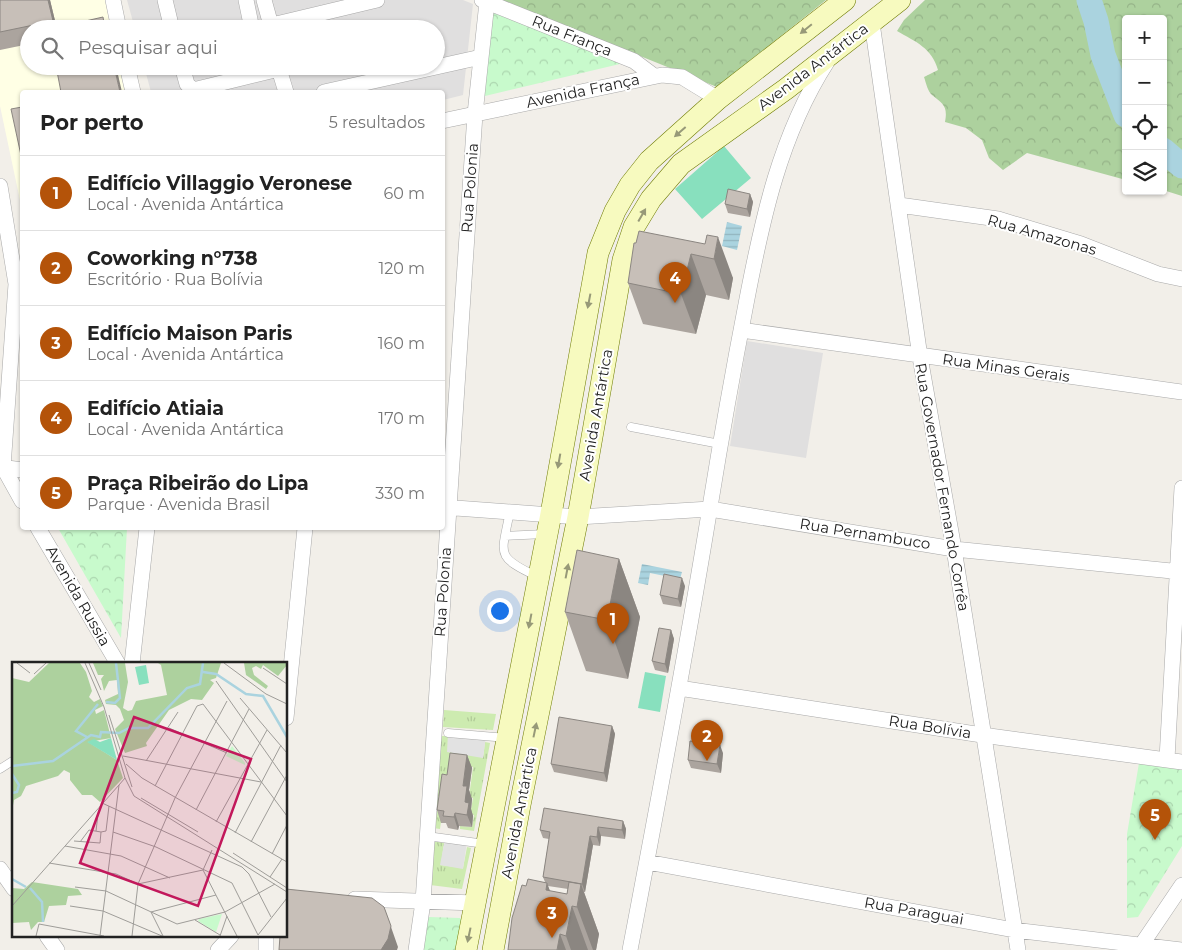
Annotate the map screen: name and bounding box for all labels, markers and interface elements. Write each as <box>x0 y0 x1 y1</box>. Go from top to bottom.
street label: Rua França <box>529 11 615 60</box>
map controls <box>1122 15 1167 195</box>
button: + <box>1122 15 1167 60</box>
street label: Avenida Antártica <box>754 19 872 114</box>
search box <box>20 20 445 75</box>
one-way arrow <box>800 24 813 35</box>
icon: search <box>38 34 66 62</box>
text: Pesquisar aqui <box>78 36 218 59</box>
button: − <box>1122 60 1167 105</box>
street label: Avenida França <box>524 69 641 112</box>
button: locate <box>1122 105 1167 150</box>
text: Por perto <box>40 110 144 135</box>
text: 5 resultados <box>329 113 425 132</box>
one-way arrow <box>674 127 687 138</box>
street label: Rua Polonia <box>457 142 482 234</box>
button: layers <box>1122 150 1167 195</box>
text: Edifício Villaggio Veronese <box>87 172 352 195</box>
text: 1 <box>53 184 59 203</box>
text: 60 m <box>383 184 425 203</box>
text: Local · Avenida Antártica <box>87 195 284 214</box>
one-way arrow <box>637 208 646 222</box>
street label: Rua Amazonas <box>985 210 1099 259</box>
text: Coworking n°738 <box>87 247 258 270</box>
text: 2 <box>51 259 61 278</box>
text: 120 m <box>378 259 425 278</box>
pin: 4 <box>659 262 691 303</box>
text: Escritório · Rua Bolívia <box>87 270 263 289</box>
one-way arrow <box>584 294 592 310</box>
text: Edifício Maison Paris <box>87 322 292 345</box>
text: 3 <box>51 334 61 353</box>
text: 160 m <box>378 334 425 353</box>
text: Local · Avenida Antártica <box>87 345 284 364</box>
street label: Avenida Antártica <box>575 347 616 482</box>
street label: Rua Minas Gerais <box>941 349 1071 386</box>
street label: Rua Governador Fernando Corrêa <box>911 361 974 613</box>
text: Edifício Atiaia <box>87 397 224 420</box>
text: 4 <box>50 409 62 428</box>
text: 170 m <box>378 409 425 428</box>
text: Local · Avenida Antártica <box>87 420 284 439</box>
one-way arrow <box>555 453 563 469</box>
text: Praça Ribeirão do Lipa <box>87 472 309 495</box>
text: 5 <box>51 484 61 503</box>
text: 330 m <box>375 484 425 503</box>
text: Parque · Avenida Brasil <box>87 495 270 514</box>
street label: Rua Pernambuco <box>798 514 932 553</box>
street label: Avenida Russia <box>42 542 115 649</box>
street label: Rua Polonia <box>430 546 455 638</box>
one-way arrow <box>564 563 572 579</box>
your location <box>487 598 513 624</box>
pin: 1 <box>597 603 629 644</box>
one-way arrow <box>525 613 533 629</box>
inset map <box>12 662 288 938</box>
street label: Rua Bolívia <box>887 711 973 742</box>
pin: 2 <box>691 720 723 761</box>
one-way arrow <box>531 723 539 738</box>
street label: Avenida Antártica <box>496 745 541 880</box>
pin: 5 <box>1139 799 1171 840</box>
street label: Rua Paraguai <box>863 892 965 929</box>
pin: 3 <box>536 897 568 938</box>
one-way arrow <box>465 928 473 943</box>

